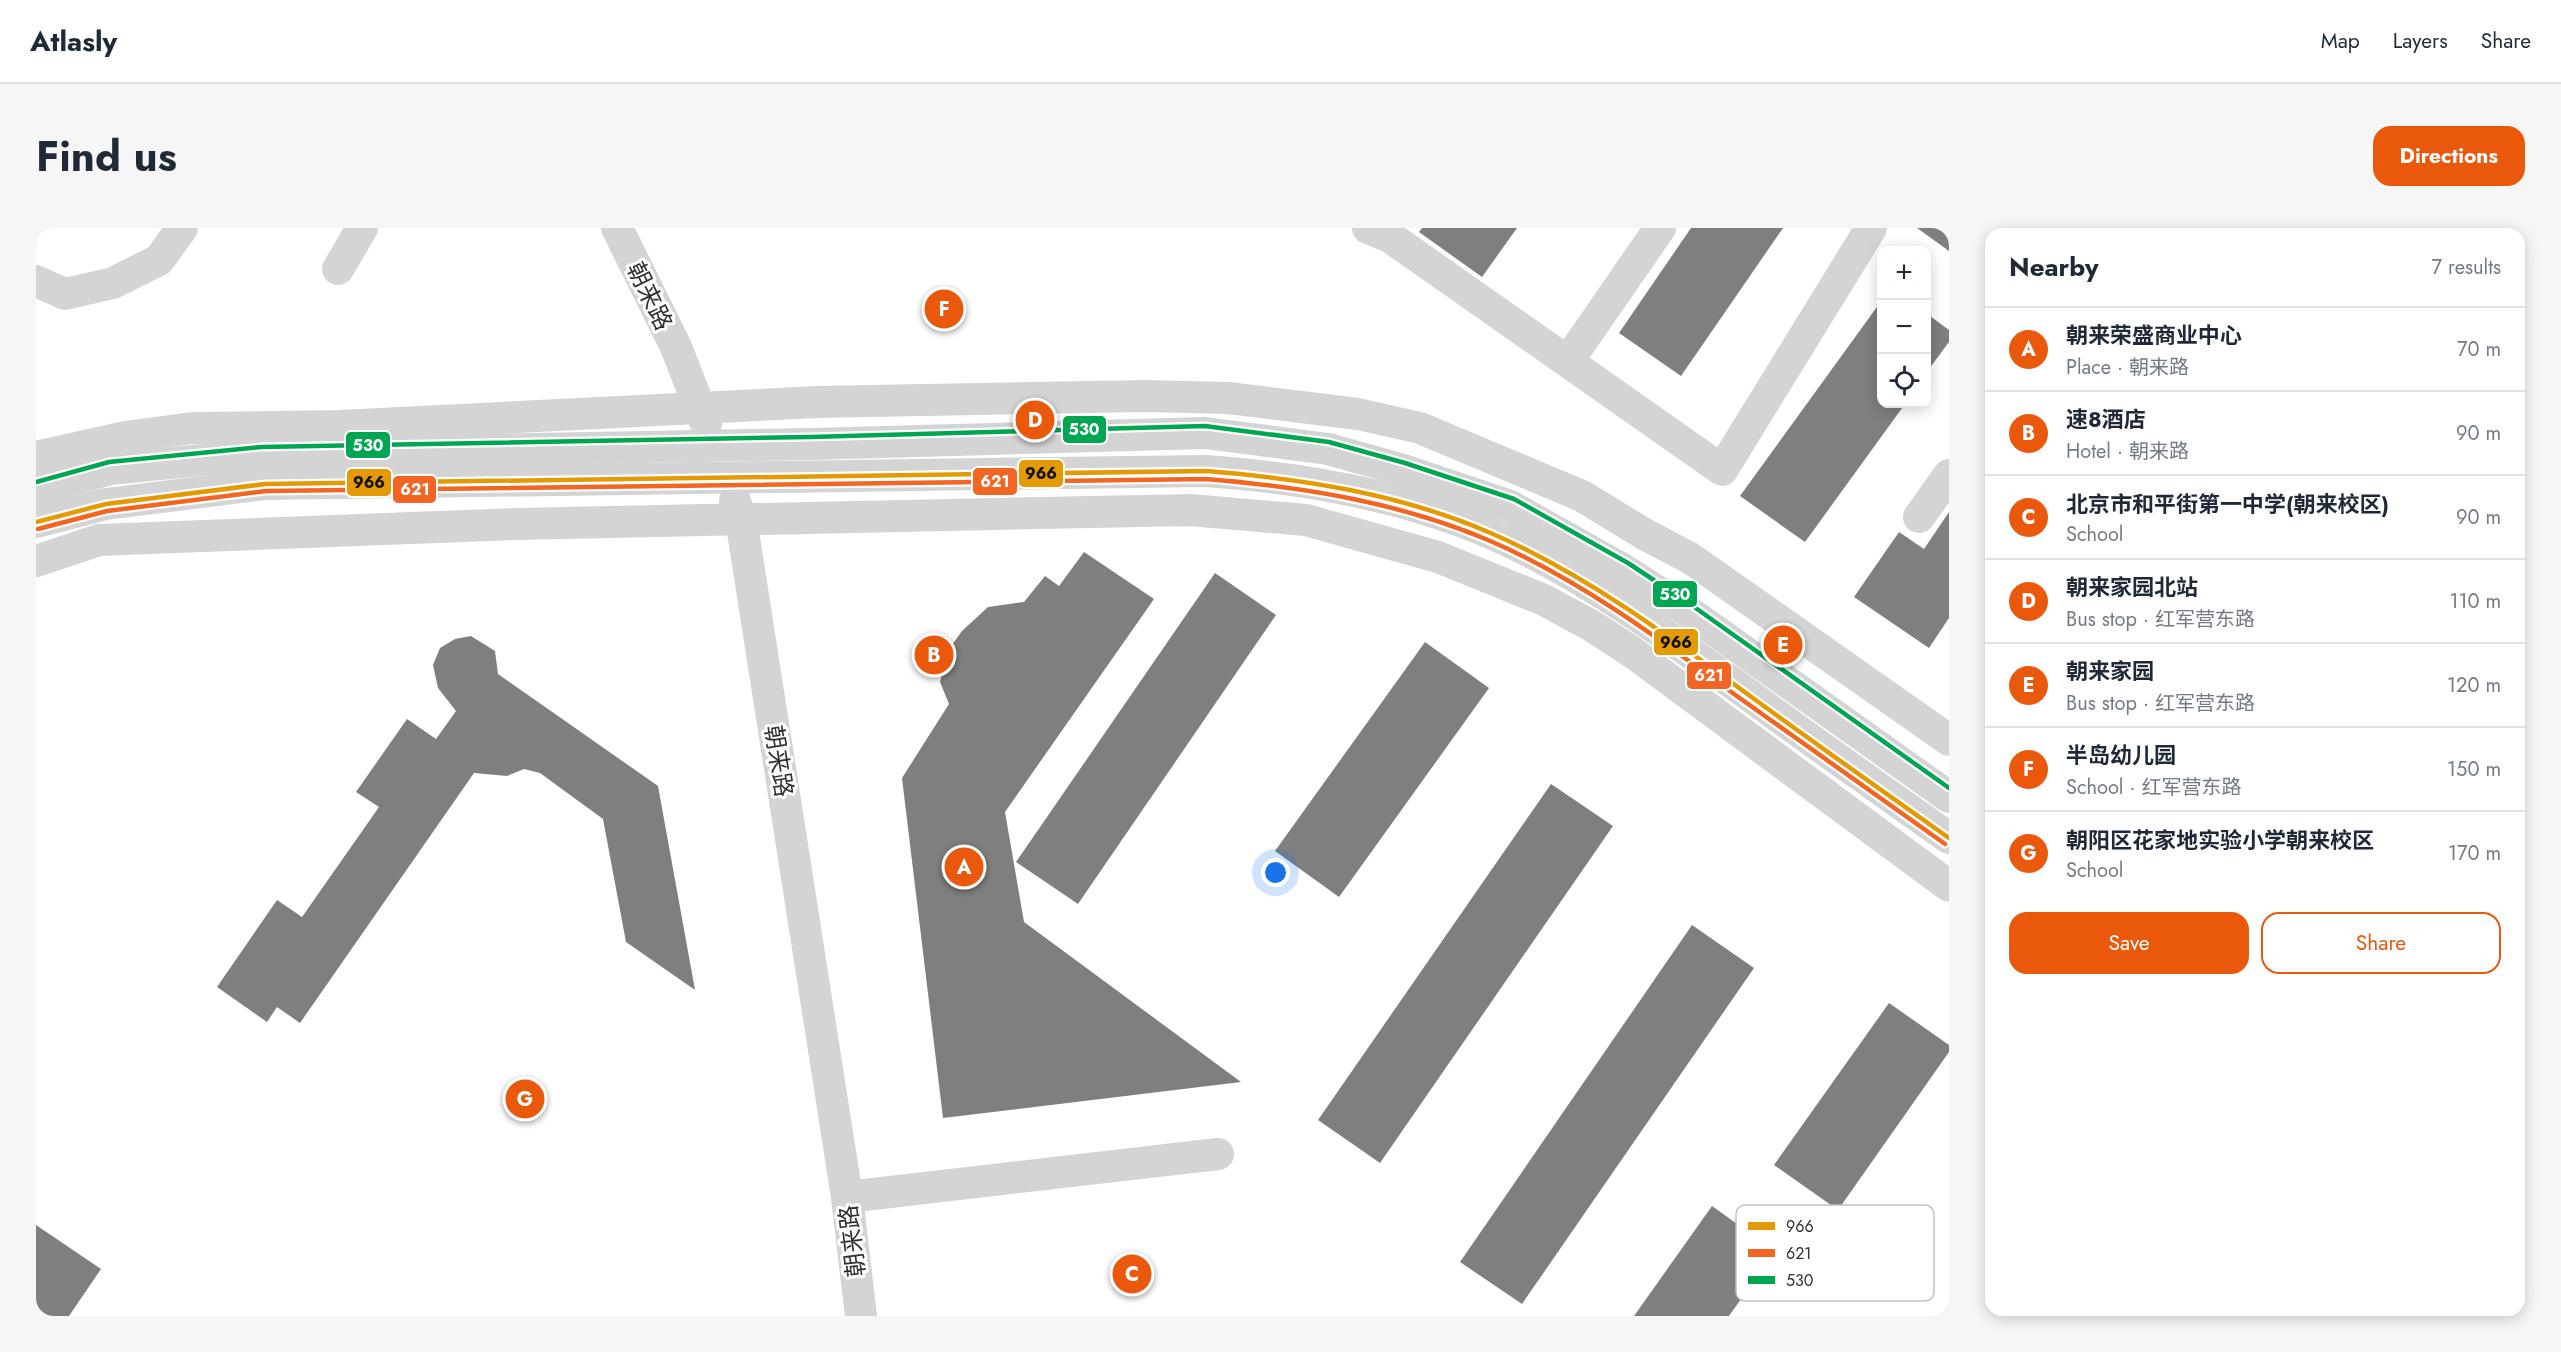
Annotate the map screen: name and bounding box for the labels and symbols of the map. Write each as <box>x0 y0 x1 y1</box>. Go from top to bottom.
street label: 朝来路 <box>618 256 682 336</box>
pin: F <box>924 286 964 332</box>
pin: D <box>1016 398 1054 442</box>
line badge: 530 <box>1062 415 1107 444</box>
text: 530 <box>1069 418 1099 441</box>
line badge: 530 <box>345 431 391 459</box>
text: 530 <box>353 434 383 457</box>
line badge: 966 <box>1018 459 1064 488</box>
text: 966 <box>1025 462 1057 485</box>
line badge: 621 <box>972 467 1018 496</box>
line badge: 966 <box>346 468 392 497</box>
text: 621 <box>980 470 1010 493</box>
text: 966 <box>353 471 385 494</box>
line badge: 621 <box>392 475 437 504</box>
text: 621 <box>400 478 430 501</box>
line badge: 530 <box>1652 580 1698 608</box>
text: 530 <box>1660 583 1690 606</box>
pin: E <box>1764 622 1802 668</box>
line badge: 966 <box>1653 628 1699 656</box>
text: 966 <box>1660 631 1692 654</box>
pin: B <box>914 632 954 678</box>
line badge: 621 <box>1686 661 1732 690</box>
text: 621 <box>1694 664 1724 687</box>
street label: 朝来路 <box>756 723 802 799</box>
pin: A <box>944 844 984 890</box>
your location <box>1261 858 1290 887</box>
pin: G <box>506 1076 544 1122</box>
street label: 朝来路 <box>830 1203 874 1279</box>
legend <box>1736 1205 1934 1301</box>
text: 966 <box>1786 1215 1814 1238</box>
text: 621 <box>1786 1242 1812 1265</box>
pin: C <box>1112 1252 1152 1296</box>
text: 530 <box>1786 1269 1813 1292</box>

